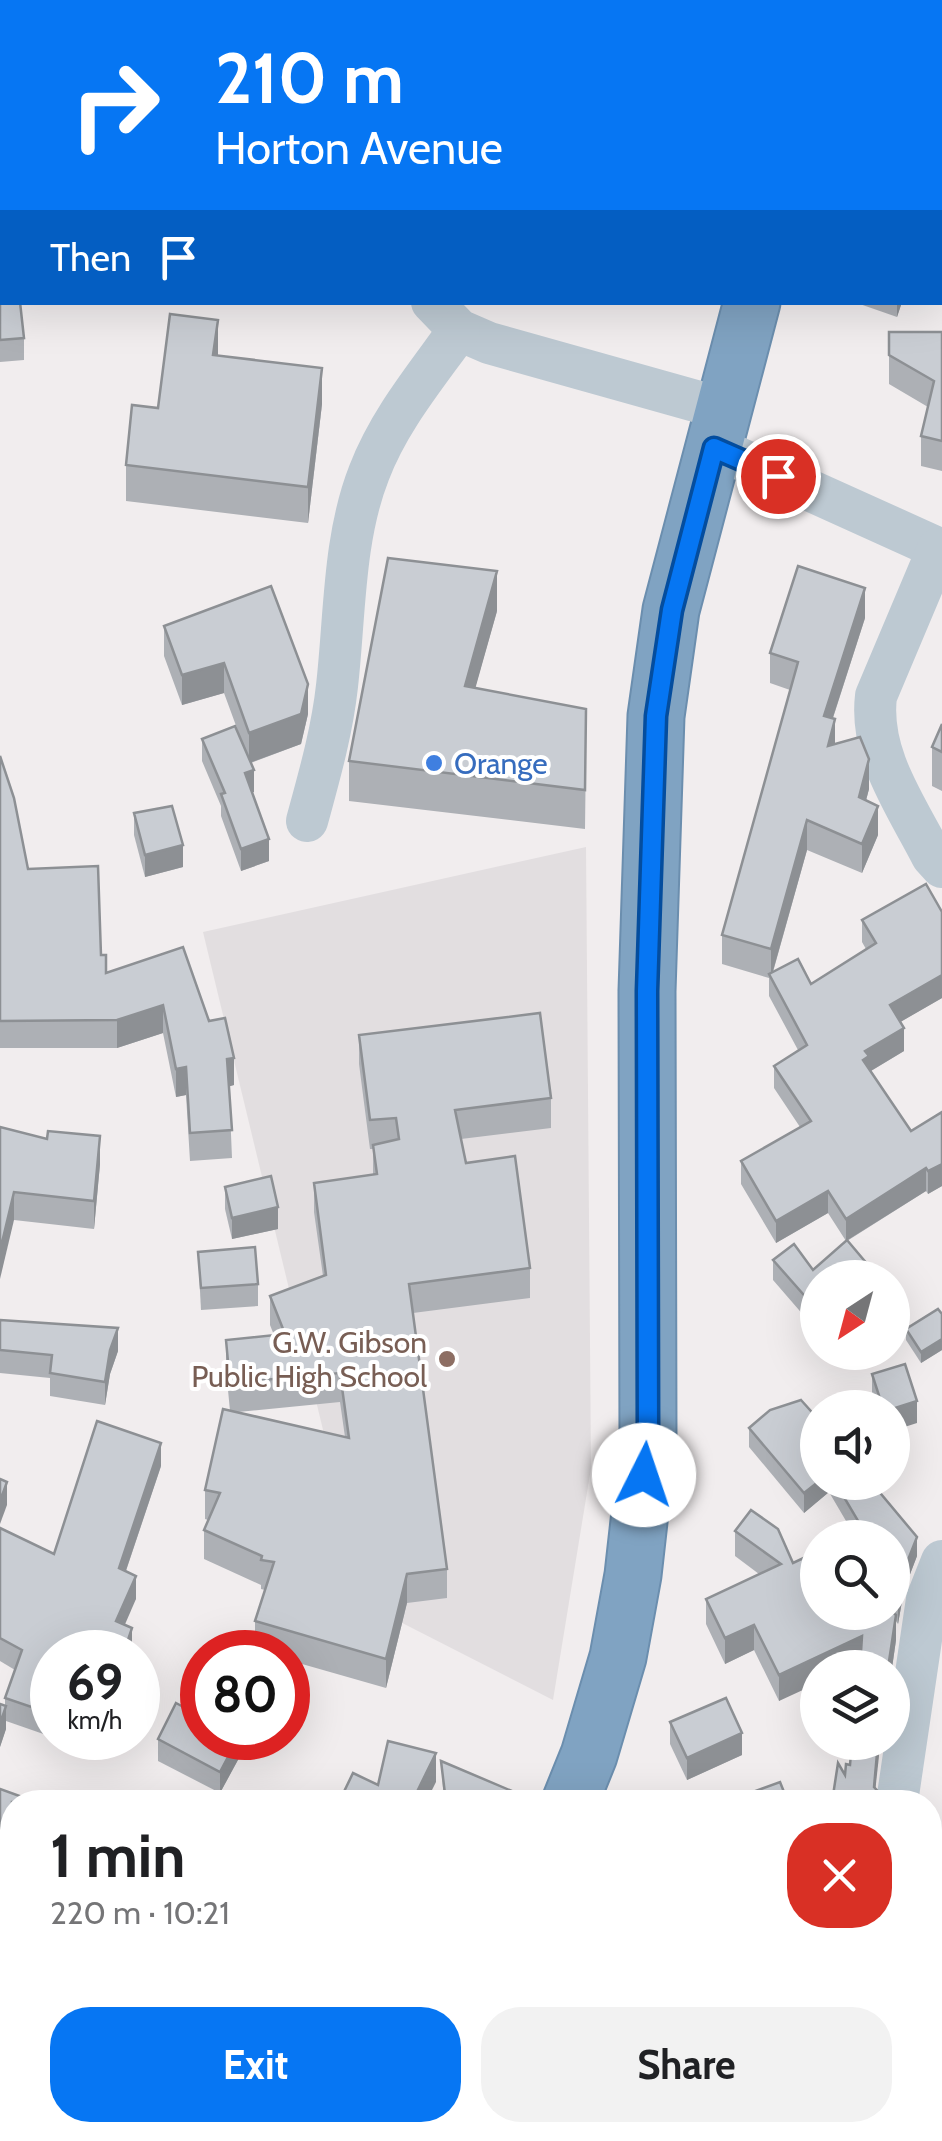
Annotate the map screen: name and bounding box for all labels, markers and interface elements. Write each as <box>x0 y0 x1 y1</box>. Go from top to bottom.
text: 210 m <box>215 35 404 121</box>
icon: right <box>50 40 180 170</box>
text: Horton Avenue <box>215 121 503 175</box>
icon: arrive <box>151 230 206 285</box>
text: Then <box>50 234 131 281</box>
pin <box>736 434 821 519</box>
icon: arrive <box>751 449 806 504</box>
place label: Orange <box>454 745 548 782</box>
marker: Orange <box>423 752 445 774</box>
north arrow <box>800 1260 910 1370</box>
map controls <box>800 1260 910 1760</box>
place label: G.W. Gibson Public High School <box>191 1324 427 1395</box>
marker: G.W. Gibson Public High School <box>436 1348 458 1370</box>
button: sound <box>800 1390 910 1500</box>
position arrow <box>592 1423 696 1527</box>
button: search <box>800 1520 910 1630</box>
speed limit sign: 80 <box>180 1630 310 1760</box>
button: layers <box>800 1650 910 1760</box>
text: 69 <box>67 1652 123 1713</box>
text: km/h <box>68 1705 122 1735</box>
text: 1 min <box>50 1819 185 1892</box>
button: close <box>787 1823 892 1928</box>
text: 220 m · 10:21 <box>50 1893 230 1932</box>
button: Exit <box>50 2007 461 2122</box>
button: Share <box>481 2007 892 2122</box>

